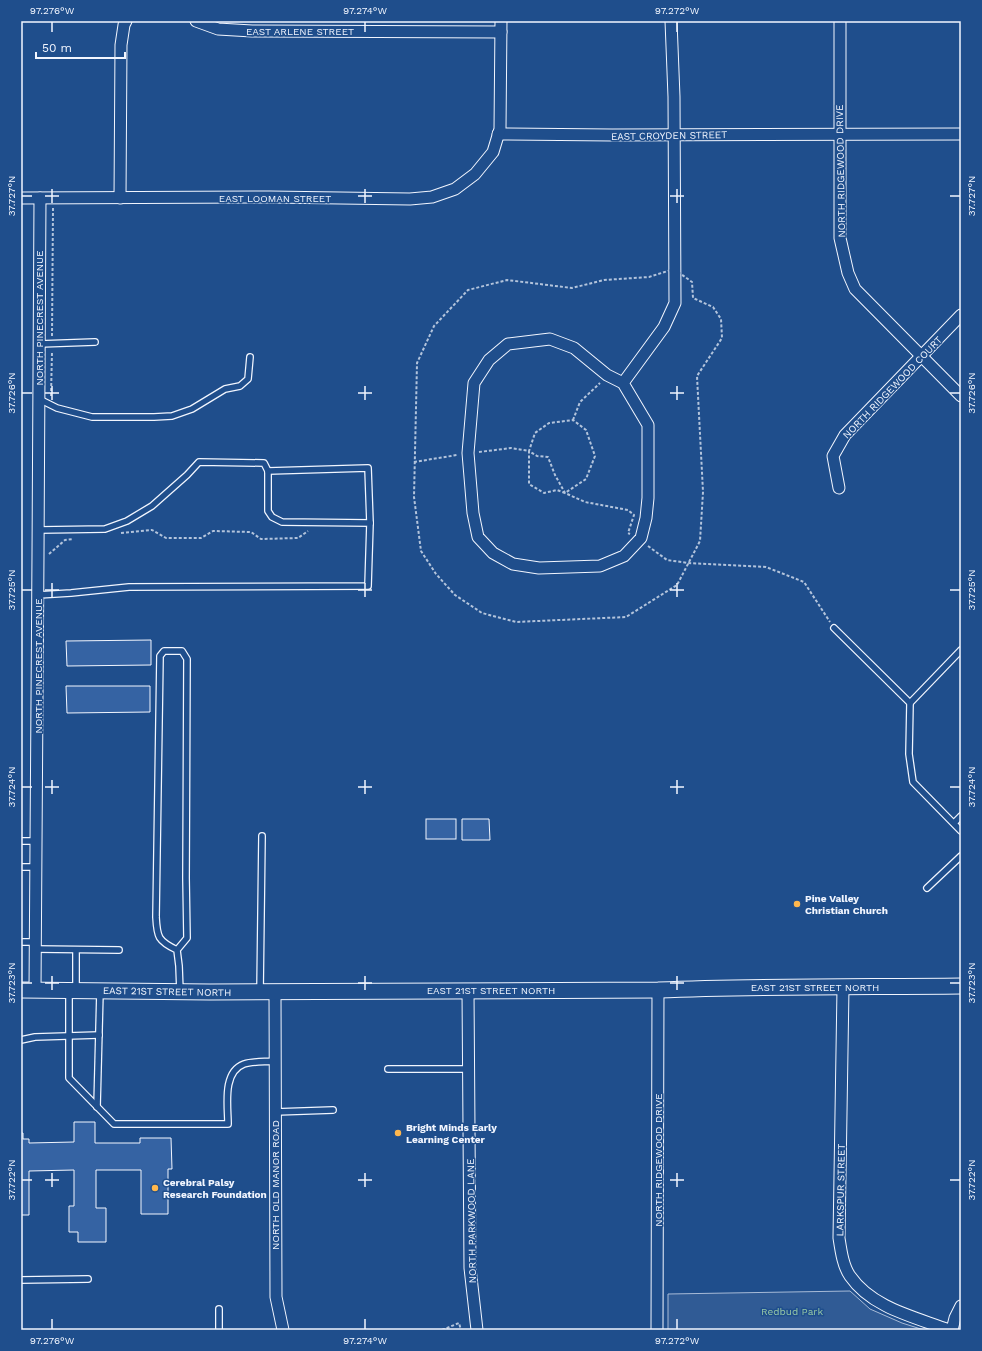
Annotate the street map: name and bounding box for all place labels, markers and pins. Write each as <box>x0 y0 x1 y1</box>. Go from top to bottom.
place label: Pine Valley Christian Church <box>805 893 888 916</box>
marker: Pine Valley Christian Church <box>792 899 802 909</box>
place label: Bright Minds Early Learning Center <box>406 1122 497 1145</box>
marker: Bright Minds Early Learning Center <box>393 1128 403 1138</box>
place label: Cerebral Palsy Research Foundation <box>163 1177 267 1200</box>
marker: Cerebral Palsy Research Foundation <box>150 1183 160 1193</box>

